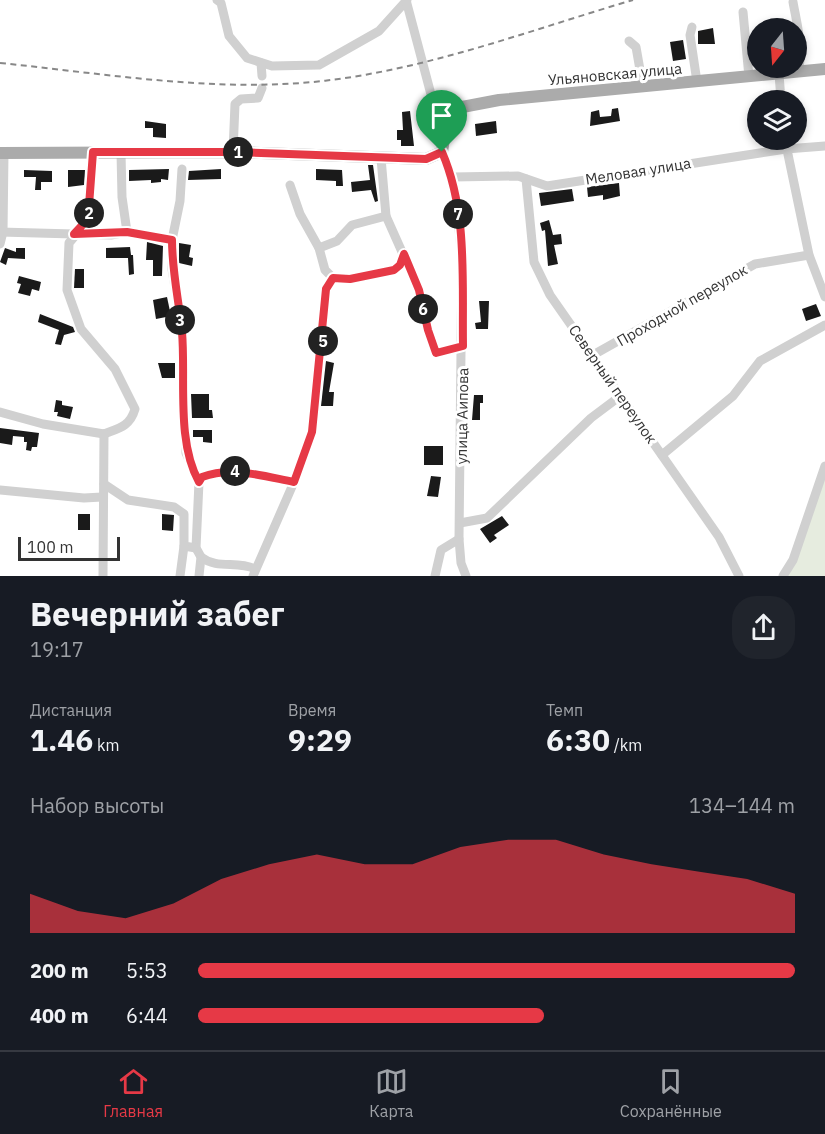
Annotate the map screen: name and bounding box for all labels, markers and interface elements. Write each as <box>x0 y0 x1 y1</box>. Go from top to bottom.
north arrow <box>747 18 807 78</box>
map controls <box>747 18 807 150</box>
street label: Ульяновская улица <box>547 59 683 89</box>
pin <box>416 90 467 152</box>
button: layers <box>747 90 807 150</box>
icon: arrive <box>425 99 458 132</box>
pin: 1 <box>223 137 253 167</box>
text: 1 <box>233 142 243 162</box>
street label: Меловая улица <box>584 153 692 189</box>
pin: 2 <box>74 198 104 228</box>
pin: 7 <box>443 199 473 229</box>
text: 2 <box>84 203 94 223</box>
text: 7 <box>453 204 463 224</box>
street label: Проходной переулок <box>613 260 751 350</box>
pin: 6 <box>408 294 438 324</box>
text: 6 <box>418 299 428 319</box>
pin: 3 <box>165 305 195 335</box>
text: 3 <box>175 310 185 330</box>
street label: Северный переулок <box>565 321 661 447</box>
pin: 5 <box>308 326 338 356</box>
text: 5 <box>318 331 328 351</box>
street label: улица Аипова <box>452 367 472 465</box>
pin: 4 <box>220 456 250 486</box>
text: 4 <box>230 461 240 481</box>
scale bar <box>18 534 120 562</box>
text: 100 m <box>27 537 74 557</box>
text: Вечерний забег <box>30 592 285 635</box>
button: share <box>732 596 795 659</box>
text: 19:17 <box>30 636 84 663</box>
text: Дистанция <box>30 700 112 720</box>
text: Время <box>288 700 336 720</box>
text: Темп <box>546 700 583 720</box>
text: 1.46 <box>30 720 93 759</box>
text: 9:29 <box>288 720 352 759</box>
text: 6:30 <box>546 720 610 759</box>
text: km <box>93 735 120 755</box>
text: /km <box>610 735 642 755</box>
text: Набор высоты <box>30 792 164 819</box>
text: 134–144 m <box>689 792 795 819</box>
text: 200 m <box>30 957 89 984</box>
text: 5:53 <box>126 957 168 984</box>
text: 400 m <box>30 1002 89 1029</box>
text: 6:44 <box>126 1002 168 1029</box>
tab: Главная <box>103 1065 163 1121</box>
tab: Карта <box>369 1065 413 1121</box>
tab: Сохранённые <box>620 1065 722 1121</box>

